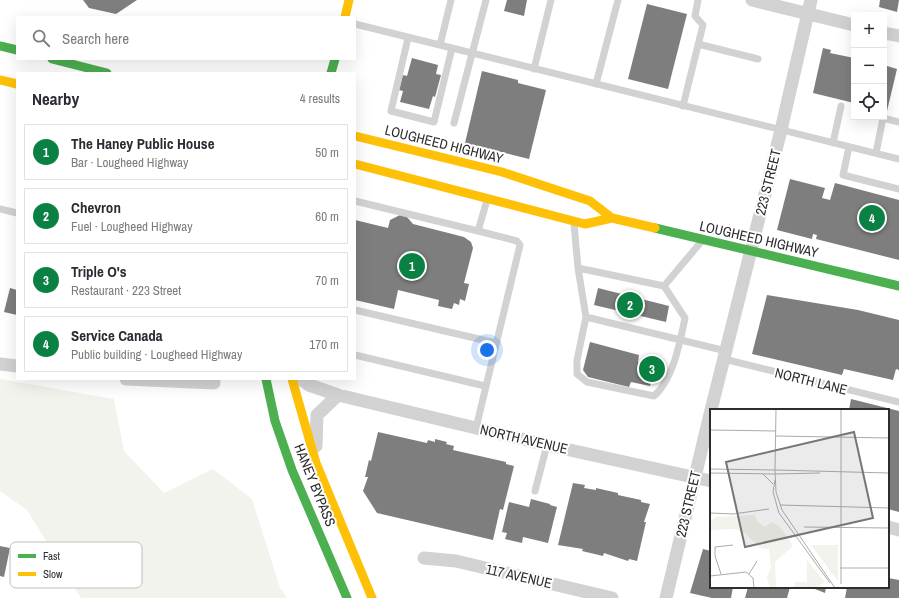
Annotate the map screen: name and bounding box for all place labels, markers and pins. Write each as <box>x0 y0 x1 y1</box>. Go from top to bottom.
pin: 4 <box>859 203 885 233</box>
pin: 1 <box>399 251 425 281</box>
pin: 2 <box>617 290 643 320</box>
pin: 3 <box>639 354 665 384</box>

